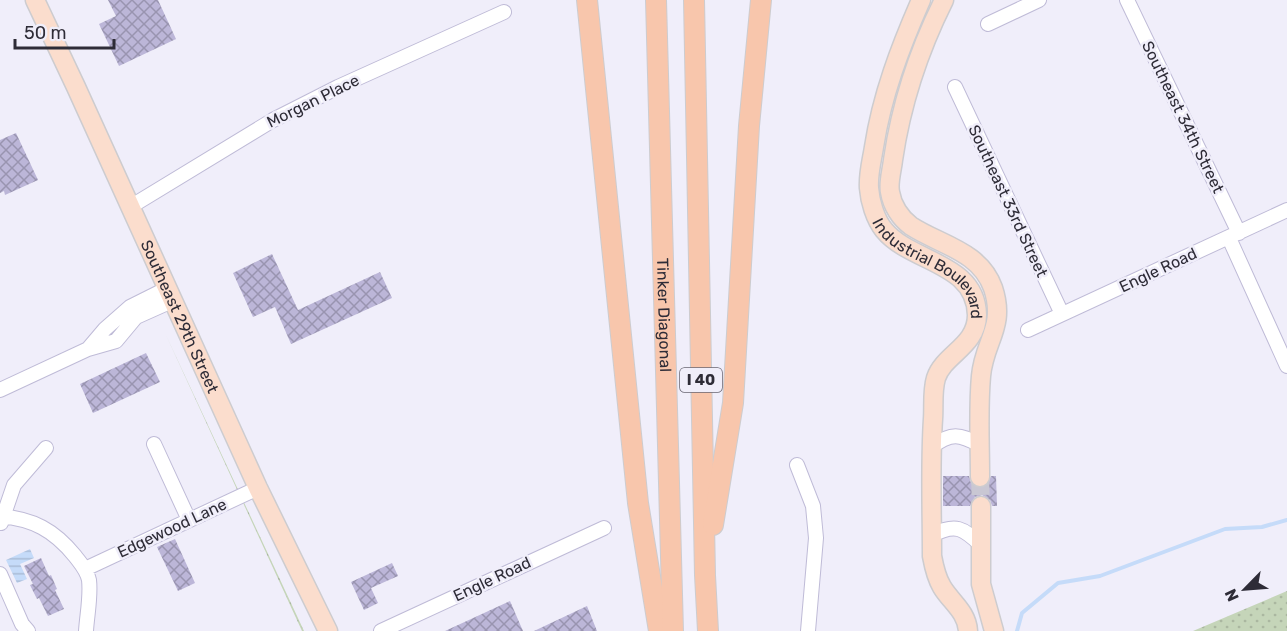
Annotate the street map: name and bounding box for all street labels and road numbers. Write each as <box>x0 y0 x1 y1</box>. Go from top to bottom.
street label: Southeast 34th Street <box>1138 38 1228 196</box>
street label: Morgan Place <box>264 70 362 132</box>
street label: Southeast 33rd Street <box>964 122 1052 280</box>
street label: Industrial Boulevard <box>869 215 987 319</box>
street label: Southeast 29th Street <box>137 237 223 396</box>
street label: Engle Road <box>1116 244 1200 296</box>
street label: Tinker Diagonal <box>653 258 676 372</box>
road number: I 40 <box>680 368 722 392</box>
street label: Edgewood Lane <box>114 494 230 562</box>
street label: Engle Road <box>450 553 534 605</box>

